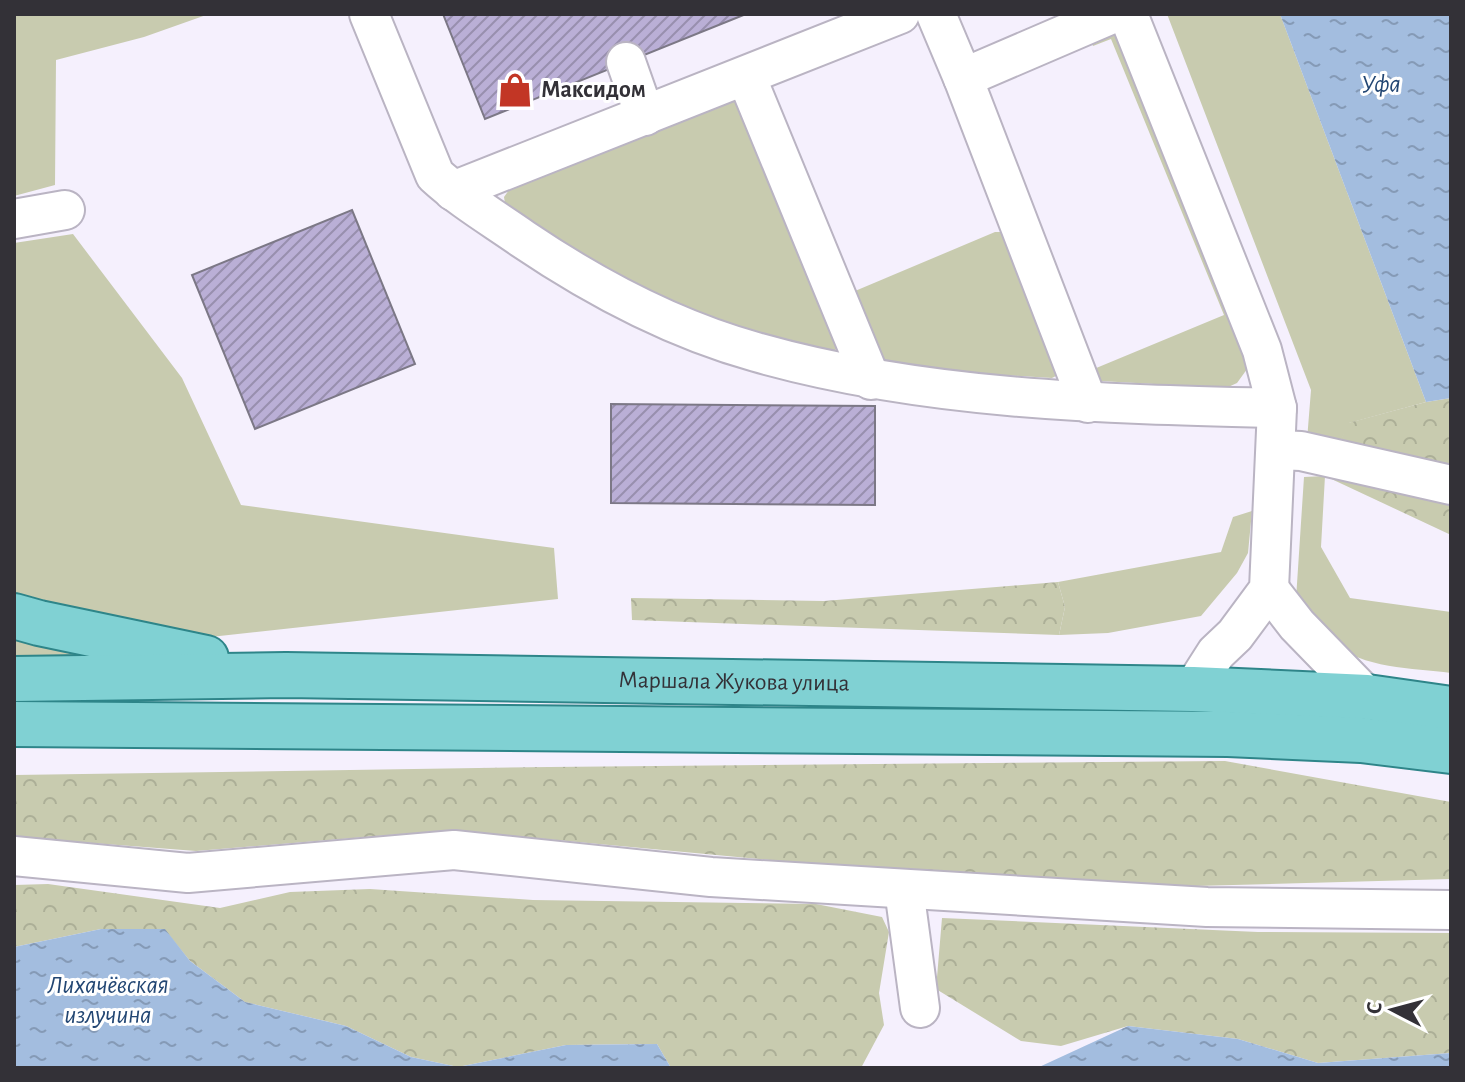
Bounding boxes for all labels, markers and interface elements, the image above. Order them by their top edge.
shop icon: Максидом [496,71,534,109]
water label: Уфа [1361,71,1401,97]
place label: Максидом [541,78,646,102]
street label: Маршала Жукова улица [618,668,850,696]
north arrow [1353,970,1433,1050]
water label: Лихачёвская излучина [46,972,169,1028]
text: С [1363,1001,1386,1015]

